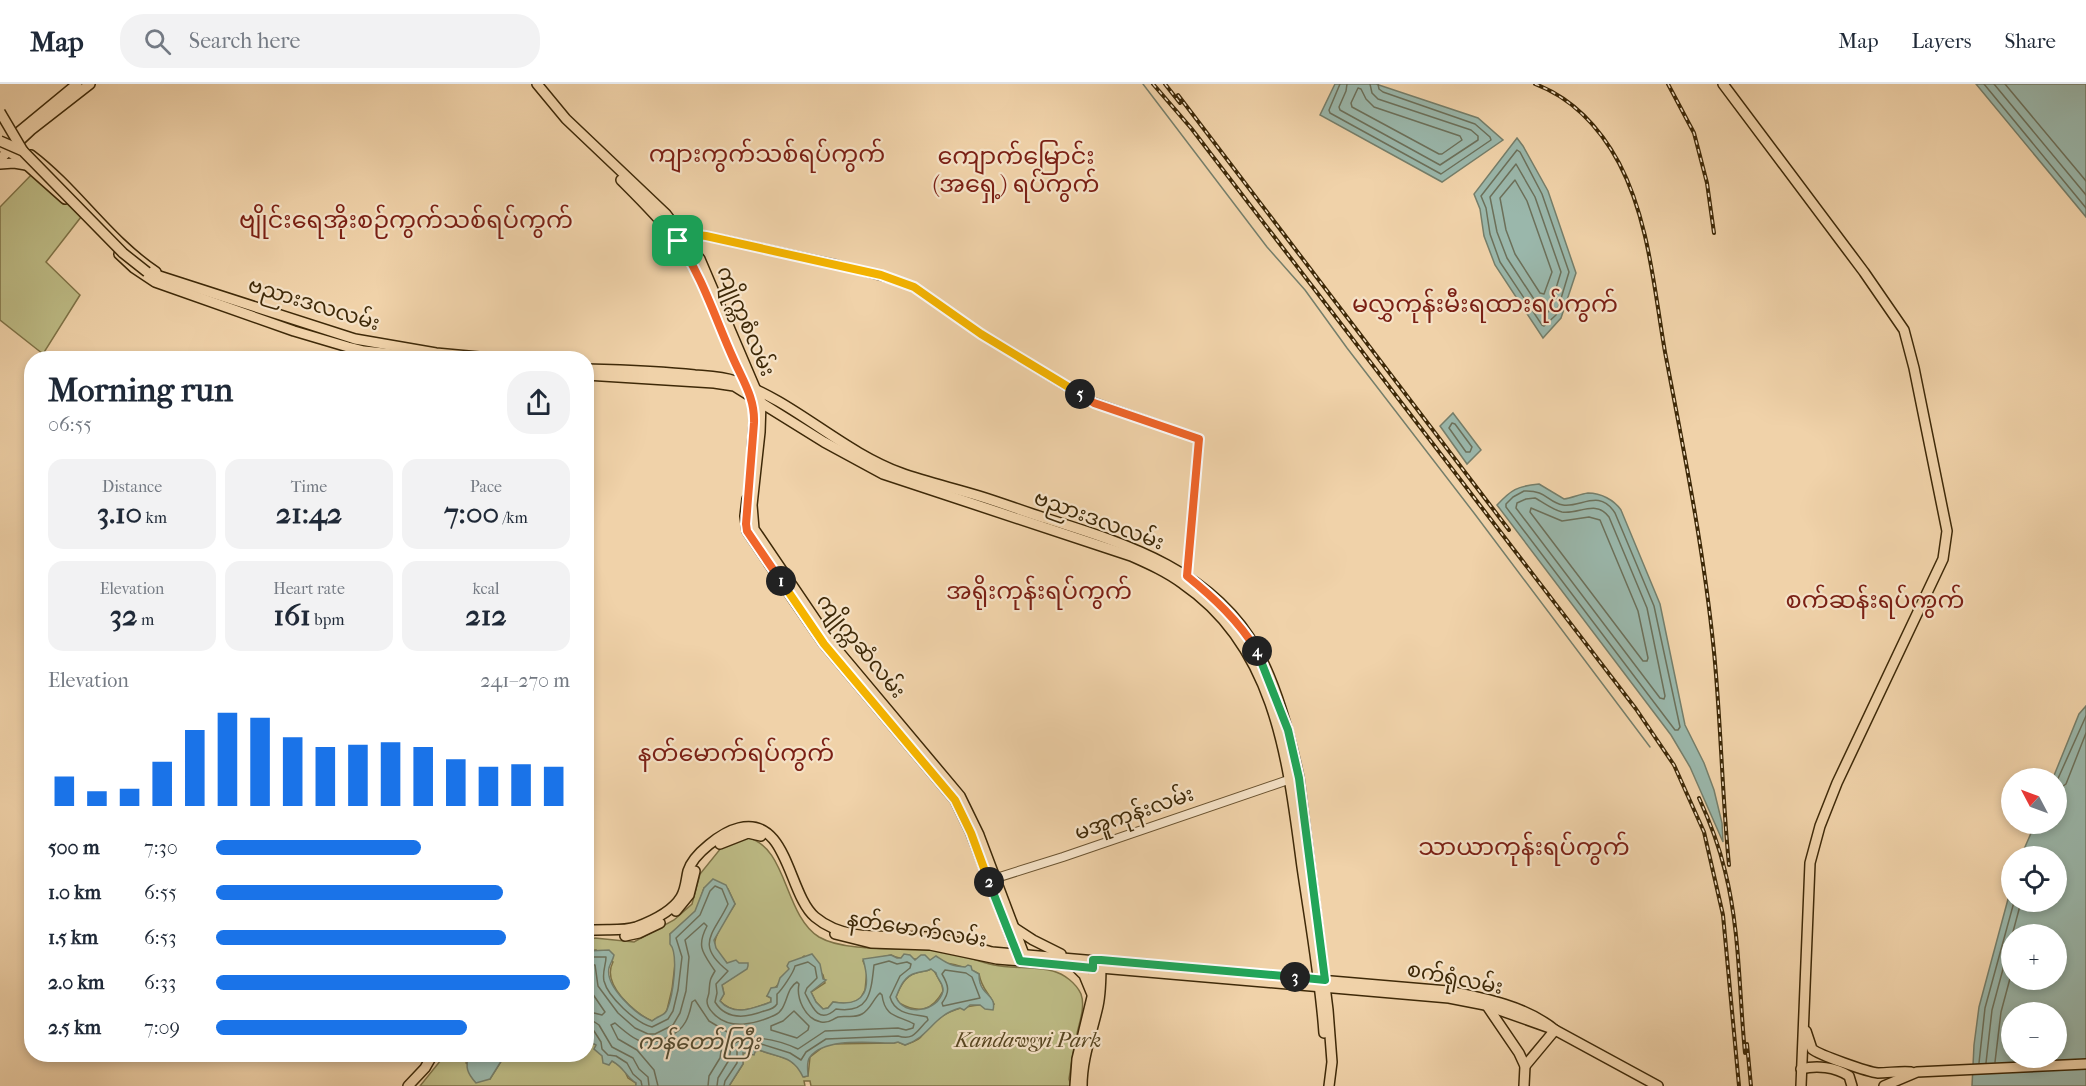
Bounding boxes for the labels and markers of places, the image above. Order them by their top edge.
pin [652,215,703,266]
pin: 5 [1065,379,1095,409]
pin: 1 [766,566,796,596]
pin: 4 [1242,636,1272,666]
pin: 2 [974,867,1004,897]
pin: 3 [1280,962,1310,992]

